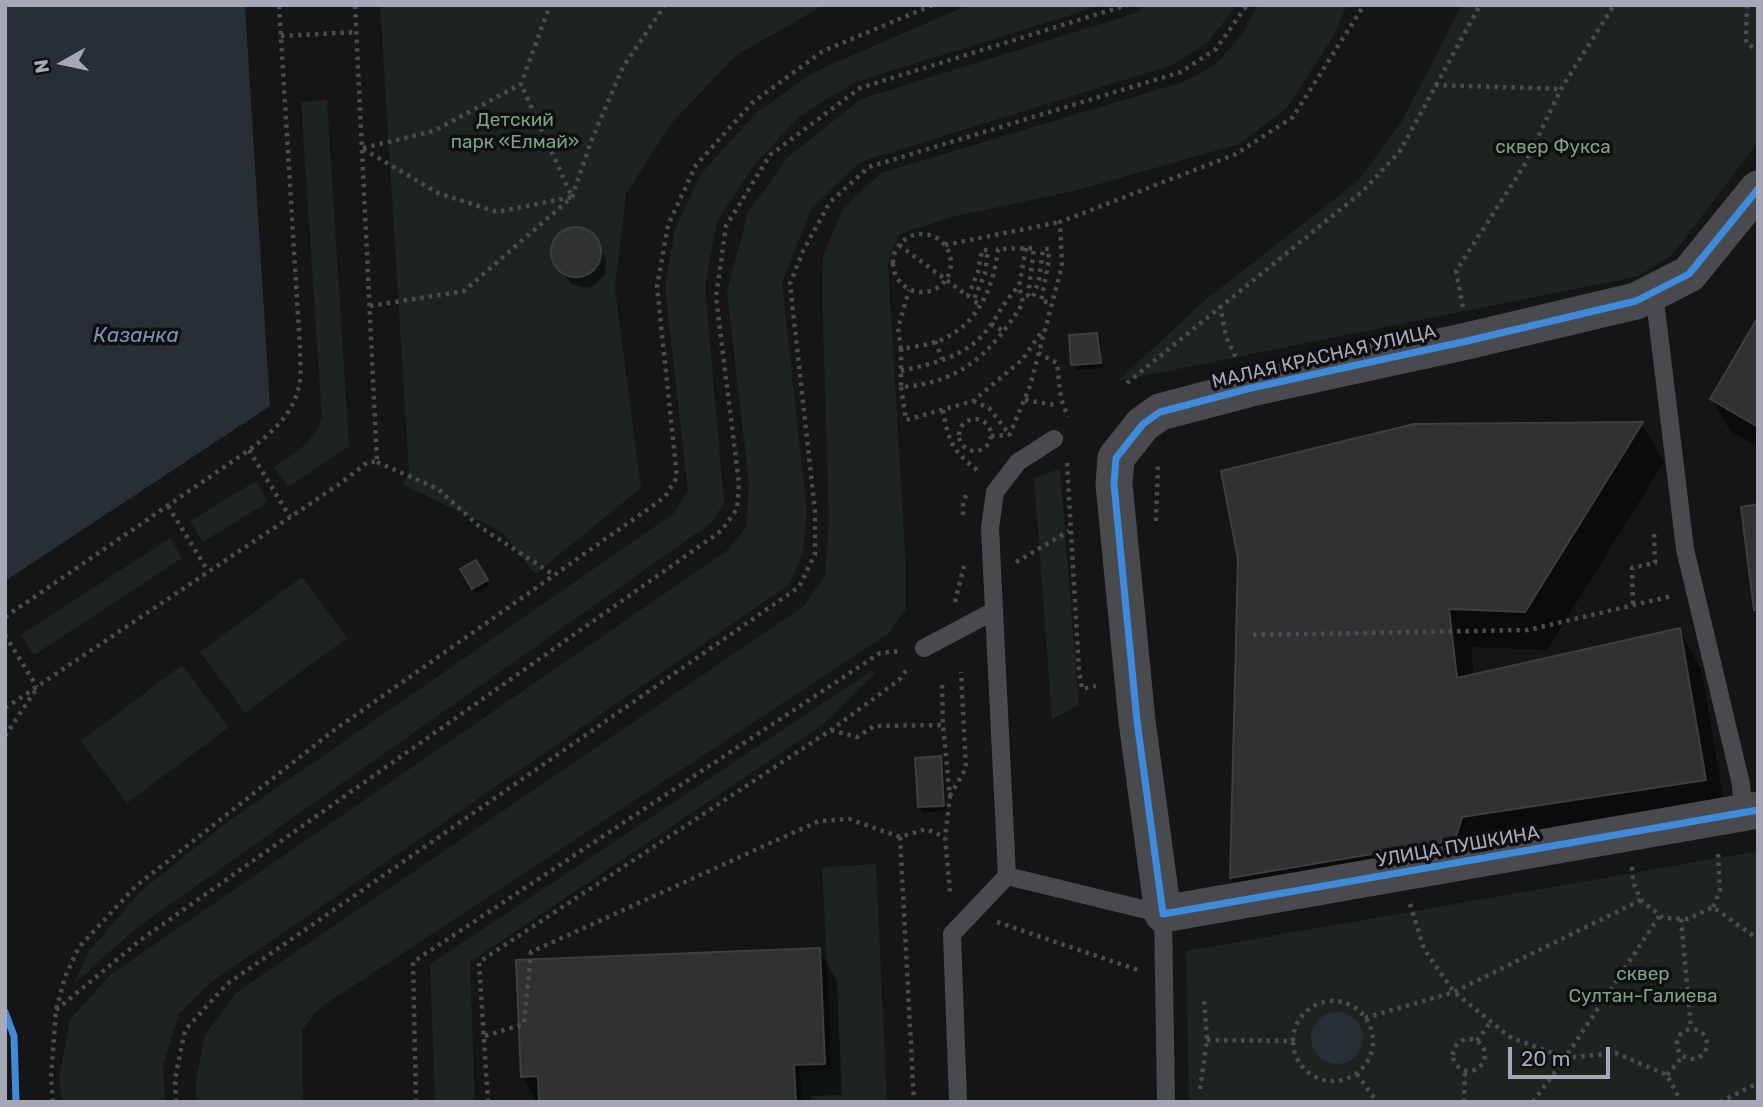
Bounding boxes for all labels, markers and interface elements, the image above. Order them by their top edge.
north arrow [28,28,98,98]
text: N [29,58,54,75]
park label: Детский парк «Елмай» [451,110,579,154]
park label: cквер Фукса [1495,137,1611,159]
street label: МАЛАЯ КРАСНАЯ УЛИЦА [1210,320,1438,394]
water label: Казанка [93,323,179,349]
street label: УЛИЦА ПУШКИНА [1375,821,1541,873]
park label: сквер Султан-Галиева [1568,964,1718,1008]
scale bar [1511,1034,1612,1078]
text: 20 m [1521,1046,1570,1071]

